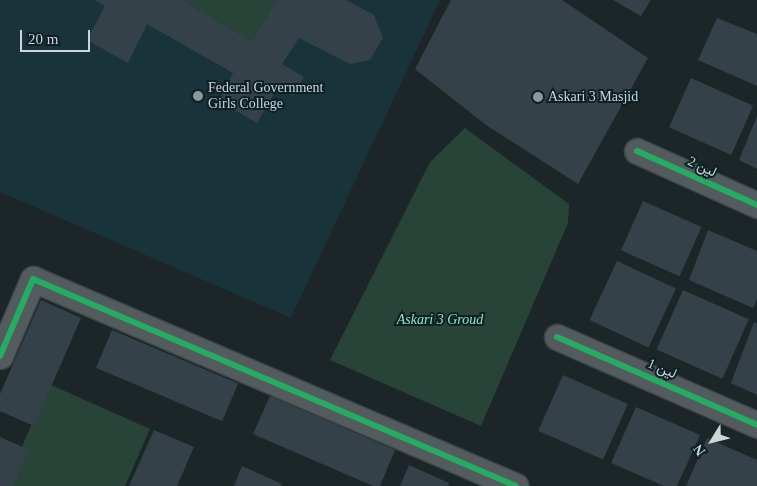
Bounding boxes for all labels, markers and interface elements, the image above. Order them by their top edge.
scale bar [22,20,92,52]
text: 20 m [28,31,58,47]
place label: Federal Government Girls College [208,80,323,112]
place label: Askari 3 Masjid [548,89,638,105]
marker: Federal Government Girls College [192,90,204,102]
marker: Askari 3 Masjid [532,91,544,103]
street label: لین 2 [685,153,719,181]
park label: Askari 3 Groud [397,312,483,328]
street label: لین 1 [645,355,679,383]
north arrow [687,416,737,466]
text: N [690,442,709,459]

